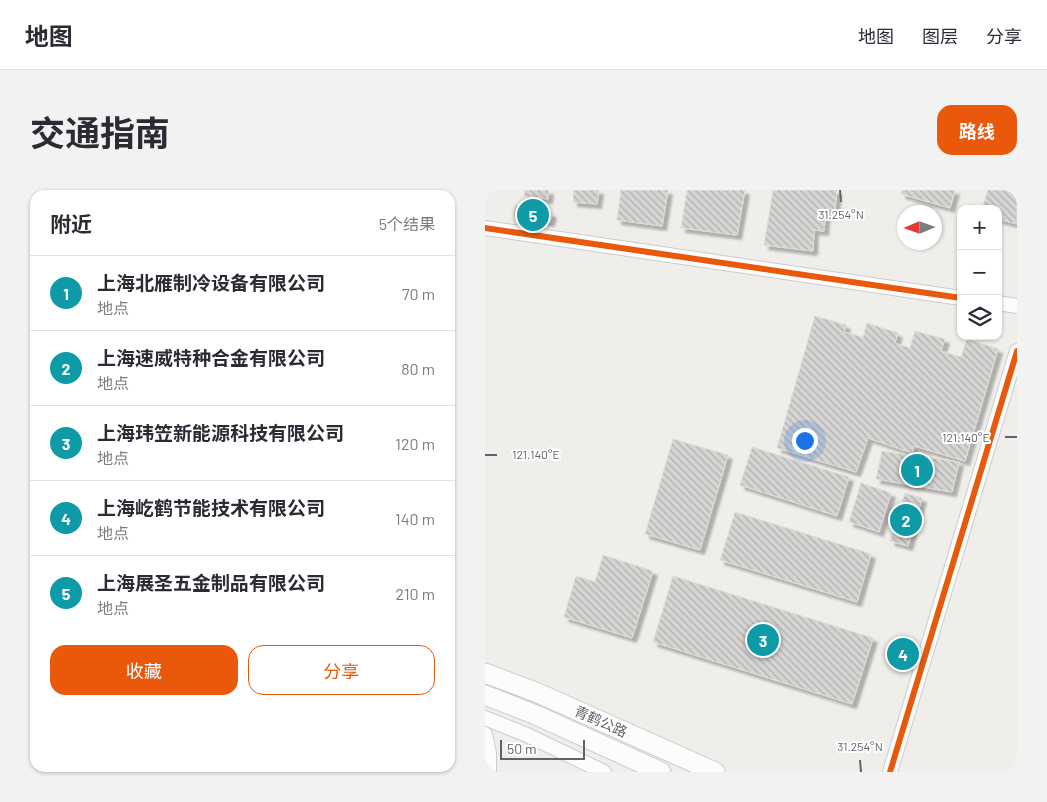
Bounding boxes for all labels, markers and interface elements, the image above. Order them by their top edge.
text: 地图 [25,21,73,50]
text: 地图 [858,25,894,47]
text: 图层 [922,25,958,47]
text: 分享 [986,25,1022,47]
button: 路线 [937,105,1017,155]
text: 交通指南 [30,111,170,153]
pin: 5 [517,196,549,234]
north arrow [897,205,942,250]
map controls [957,205,1002,340]
button: + [957,205,1002,250]
text: 31.254°N [818,207,864,221]
text: 附近 [50,211,92,236]
text: 5个结果 [379,214,435,233]
button: − [957,250,1002,295]
text: 上海北雁制冷设备有限公司 [97,271,325,294]
text: 1 [63,284,69,303]
text: 70 m [402,284,435,303]
button: layers [957,295,1002,340]
text: 地点 [97,298,129,317]
text: 上海速威特种合金有限公司 [97,346,325,369]
text: 2 [62,359,70,378]
text: 80 m [401,359,435,378]
text: 地点 [97,373,129,392]
text: 上海玮笠新能源科技有限公司 [97,421,344,444]
your location [792,428,818,454]
text: 121.140°E [942,430,990,444]
text: 3 [62,434,70,453]
text: 120 m [395,434,435,453]
text: 121.140°E [512,447,560,461]
text: 地点 [97,448,129,467]
pin: 1 [901,451,933,489]
text: 上海屹鹤节能技术有限公司 [97,496,325,519]
pin: 2 [890,501,922,539]
text: 4 [61,509,71,528]
text: 140 m [395,509,435,528]
text: 地点 [97,523,129,542]
text: 上海展圣五金制品有限公司 [97,571,325,594]
text: 5 [62,584,70,603]
text: 210 m [396,584,435,603]
text: 地点 [97,598,129,617]
pin: 3 [747,621,779,659]
pin: 4 [887,635,919,673]
button: 收藏 [50,645,238,695]
button: 分享 [248,645,435,695]
street label: 青鹤公路 [572,702,630,740]
scale bar [500,737,585,760]
text: 31.254°N [837,739,883,753]
text: 50 m [507,740,536,757]

